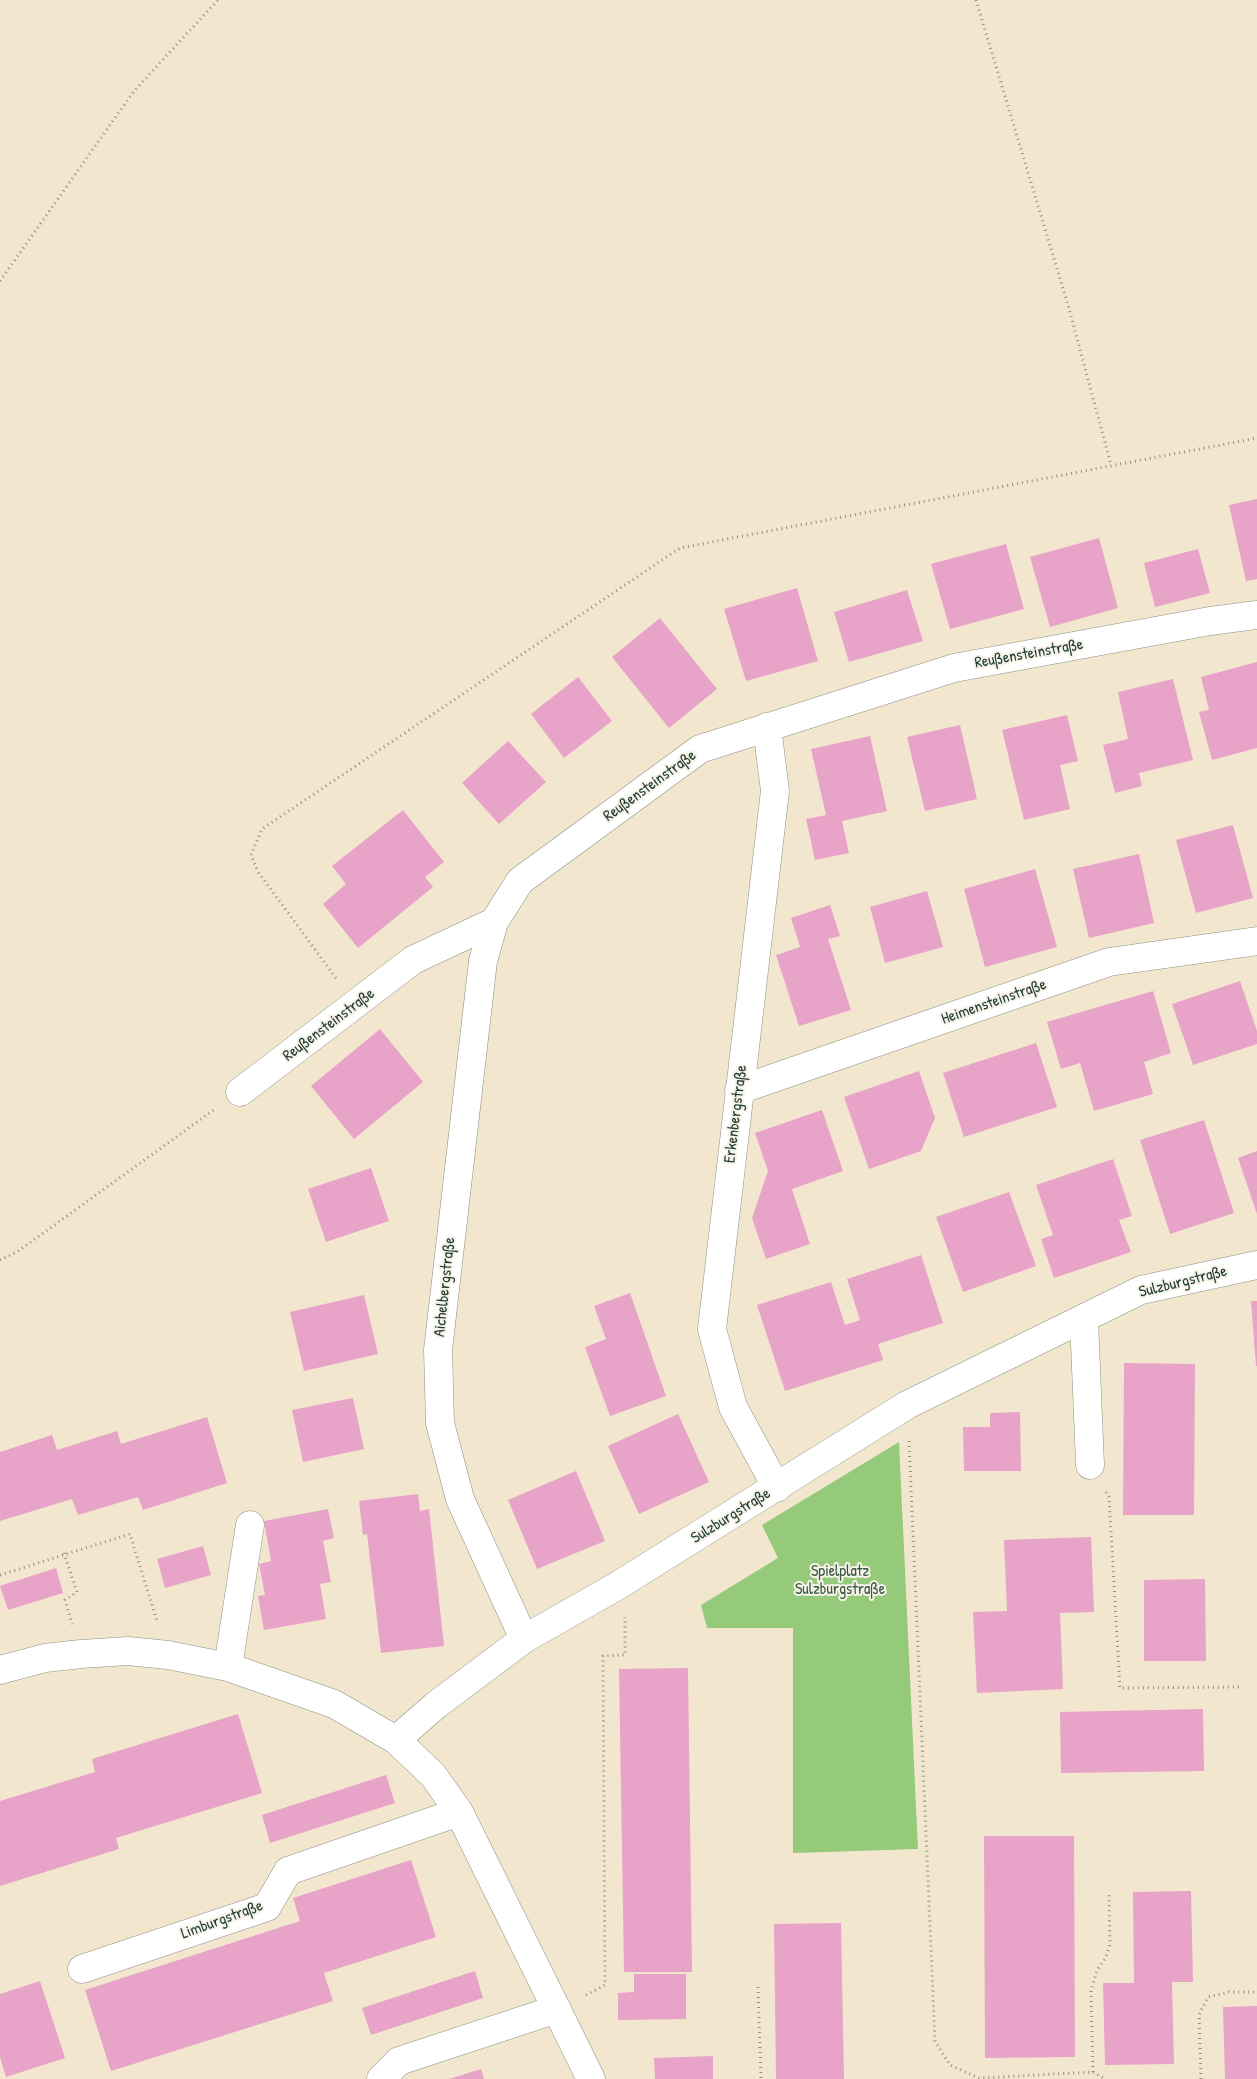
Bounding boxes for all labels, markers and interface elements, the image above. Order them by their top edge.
street label: Reußensteinstraße [973,635,1085,673]
street label: Reußensteinstraße [600,746,700,826]
street label: Heimensteinstraße [939,975,1049,1029]
street label: Reußensteinstraße [279,984,379,1066]
street label: Erkenbergstraße [720,1064,752,1164]
street label: Aichelbergstraße [430,1236,460,1338]
street label: Sulzburgstraße [1137,1262,1229,1302]
street label: Sulzburgstraße [688,1484,774,1548]
park label: Spielplatz Sulzburgstraße [795,1562,885,1600]
street label: Limburgstraße [178,1896,266,1944]

